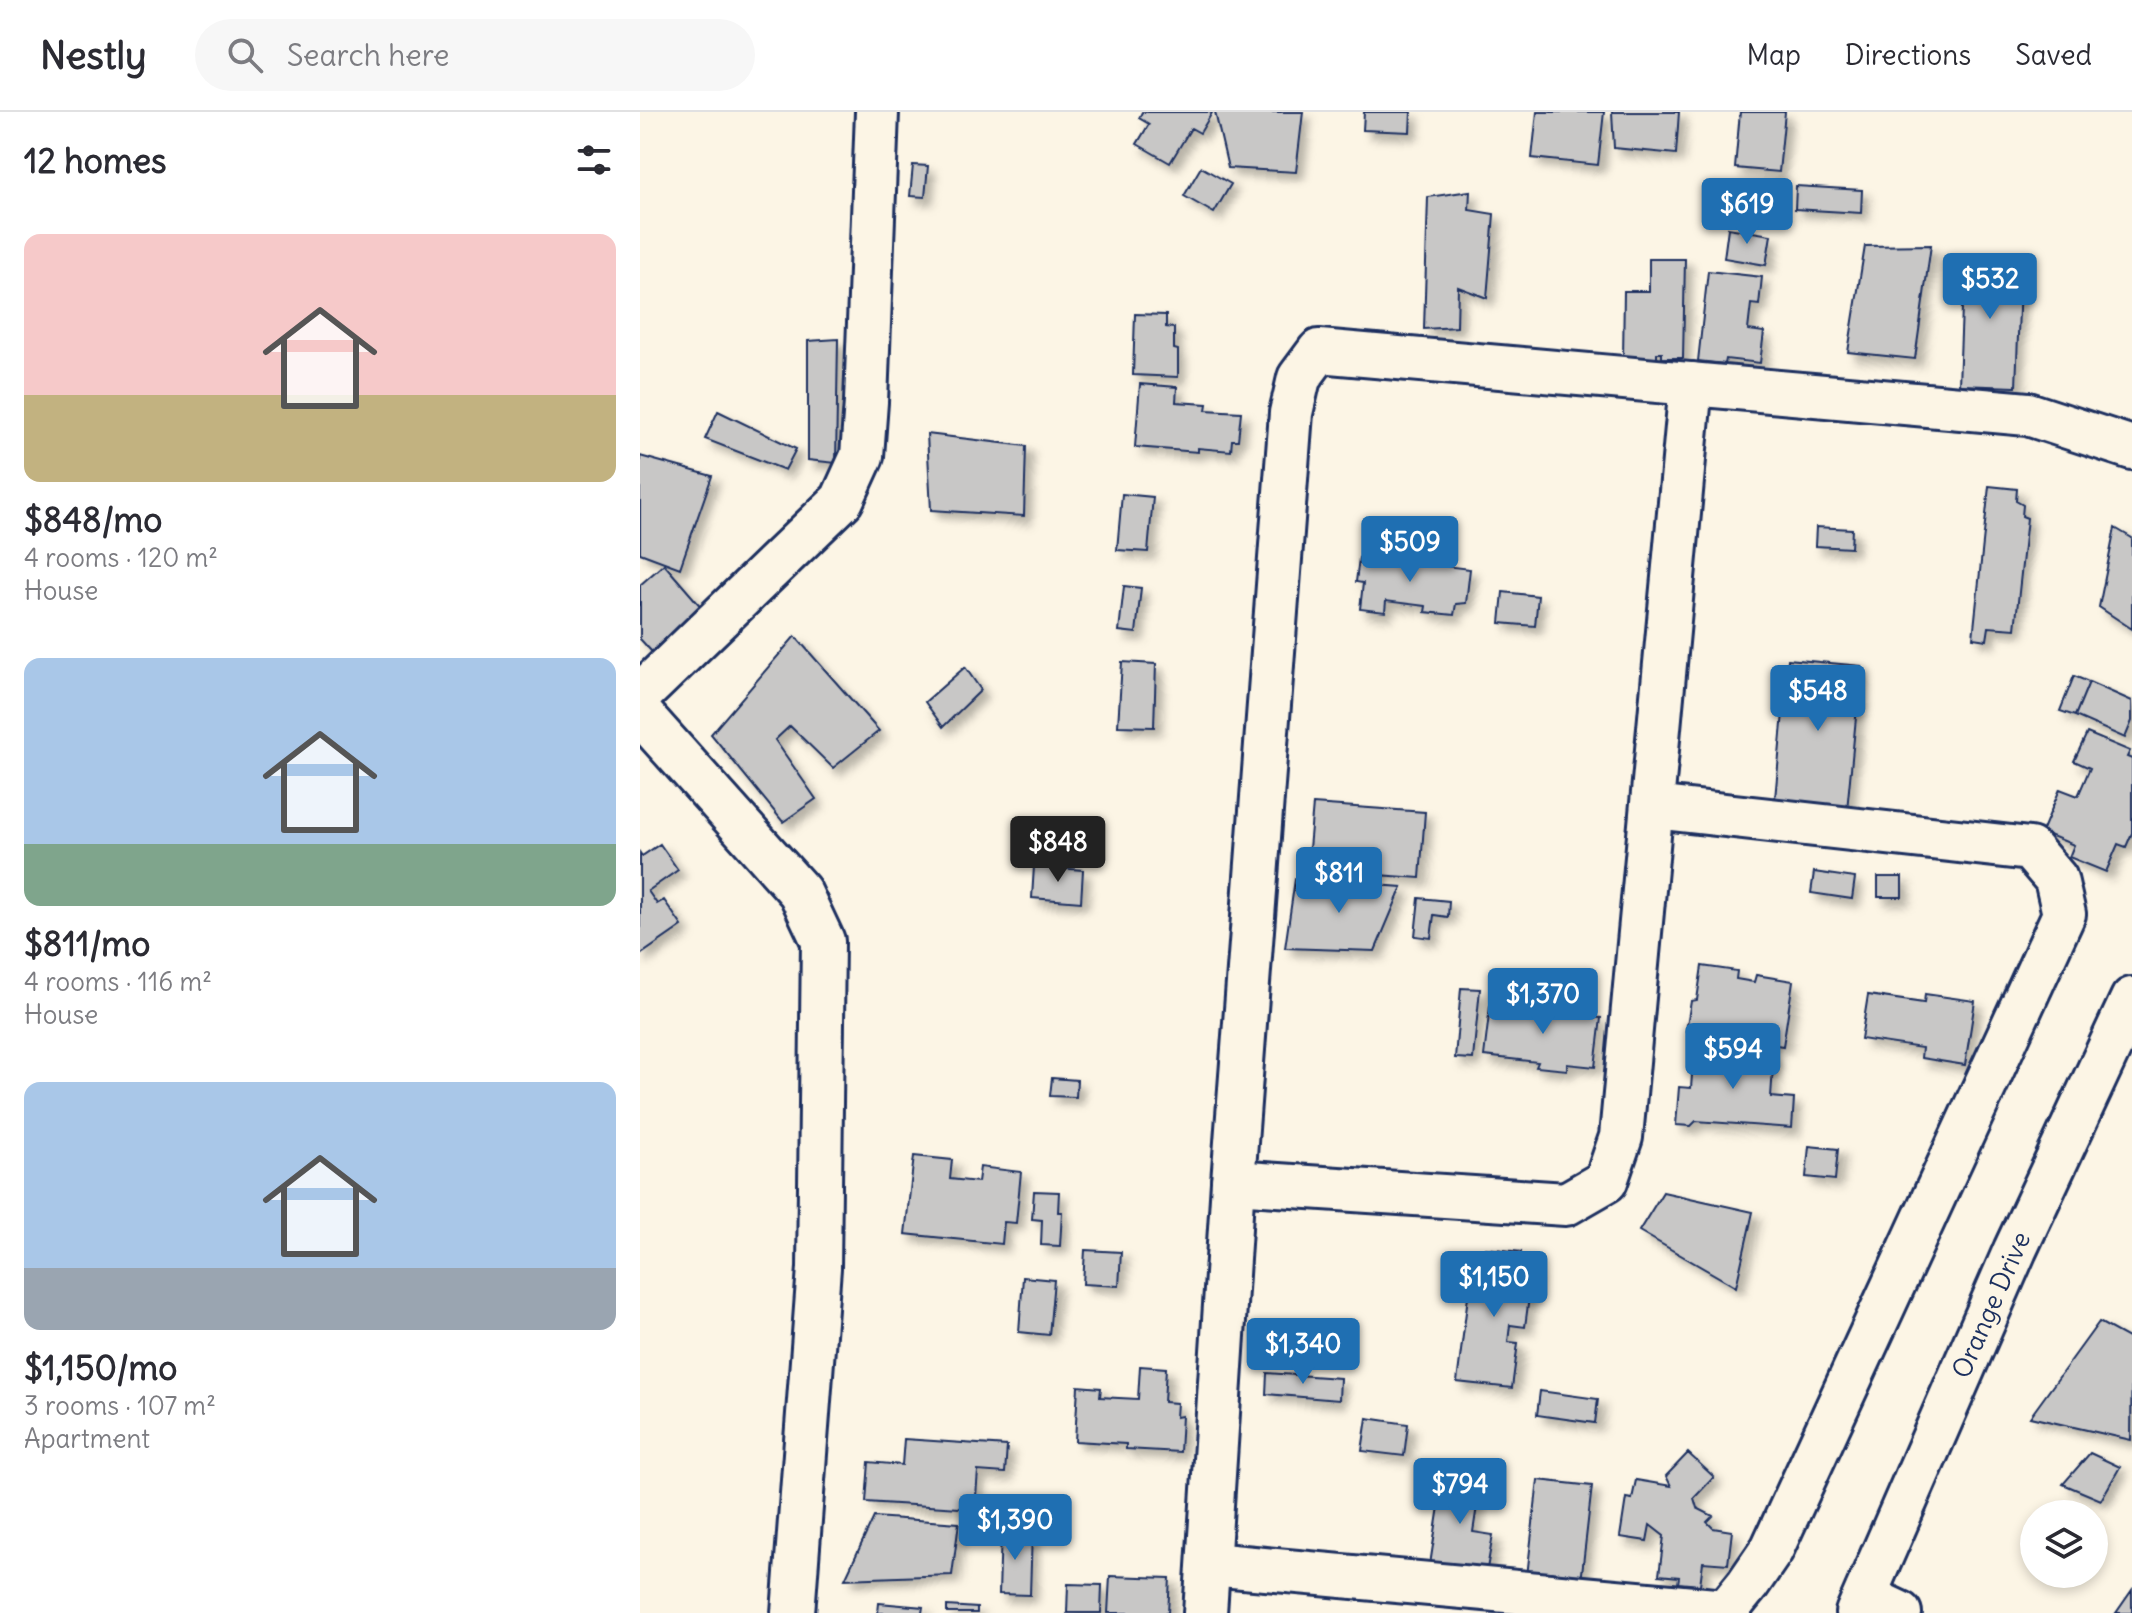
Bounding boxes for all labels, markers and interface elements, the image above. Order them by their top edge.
search box [195,19,755,91]
text: Nestly [40,32,147,79]
icon: search [223,33,267,77]
text: Search here [287,36,449,74]
text: Map [1746,37,1801,73]
text: Directions [1845,37,1971,73]
text: Saved [2015,37,2092,73]
icon: filters [572,138,616,182]
text: 12 homes [24,139,167,182]
pin: $619 [1700,178,1794,246]
text: $619 [1720,187,1774,220]
pin: $532 [1943,253,2037,321]
text: $532 [1961,262,2019,295]
icon: home [248,286,392,430]
text: $848/mo [24,498,162,541]
pin: $509 [1363,516,1457,584]
text: $509 [1379,525,1441,558]
text: 4 rooms · 120 m² [24,541,218,574]
text: House [24,574,98,607]
pin: $548 [1771,665,1865,733]
text: $548 [1788,674,1848,707]
icon: home [248,710,392,854]
pin: $848 [1011,816,1105,884]
text: $848 [1028,825,1088,858]
pin: $811 [1292,847,1386,915]
text: $811 [1314,856,1364,889]
text: $811/mo [24,922,150,965]
text: 4 rooms · 116 m² [24,965,212,998]
pin: $1,370 [1478,968,1608,1036]
text: $1,370 [1506,977,1580,1010]
text: House [24,998,98,1031]
pin: $594 [1686,1023,1780,1091]
text: $594 [1703,1032,1763,1065]
icon: home [248,1134,392,1278]
street label: Orange Drive [1944,1226,2037,1383]
pin: $1,150 [1429,1251,1559,1319]
text: $1,150 [1458,1260,1530,1293]
pin: $1,340 [1238,1318,1368,1386]
text: $1,340 [1265,1327,1341,1360]
text: $1,150/mo [24,1346,177,1389]
text: 3 rooms · 107 m² [24,1389,216,1422]
text: Apartment [24,1422,150,1455]
pin: $794 [1413,1458,1507,1526]
text: $794 [1431,1467,1489,1500]
pin: $1,390 [950,1494,1080,1562]
map controls [2020,1500,2108,1588]
button: layers [2020,1500,2108,1588]
text: $1,390 [977,1503,1053,1536]

